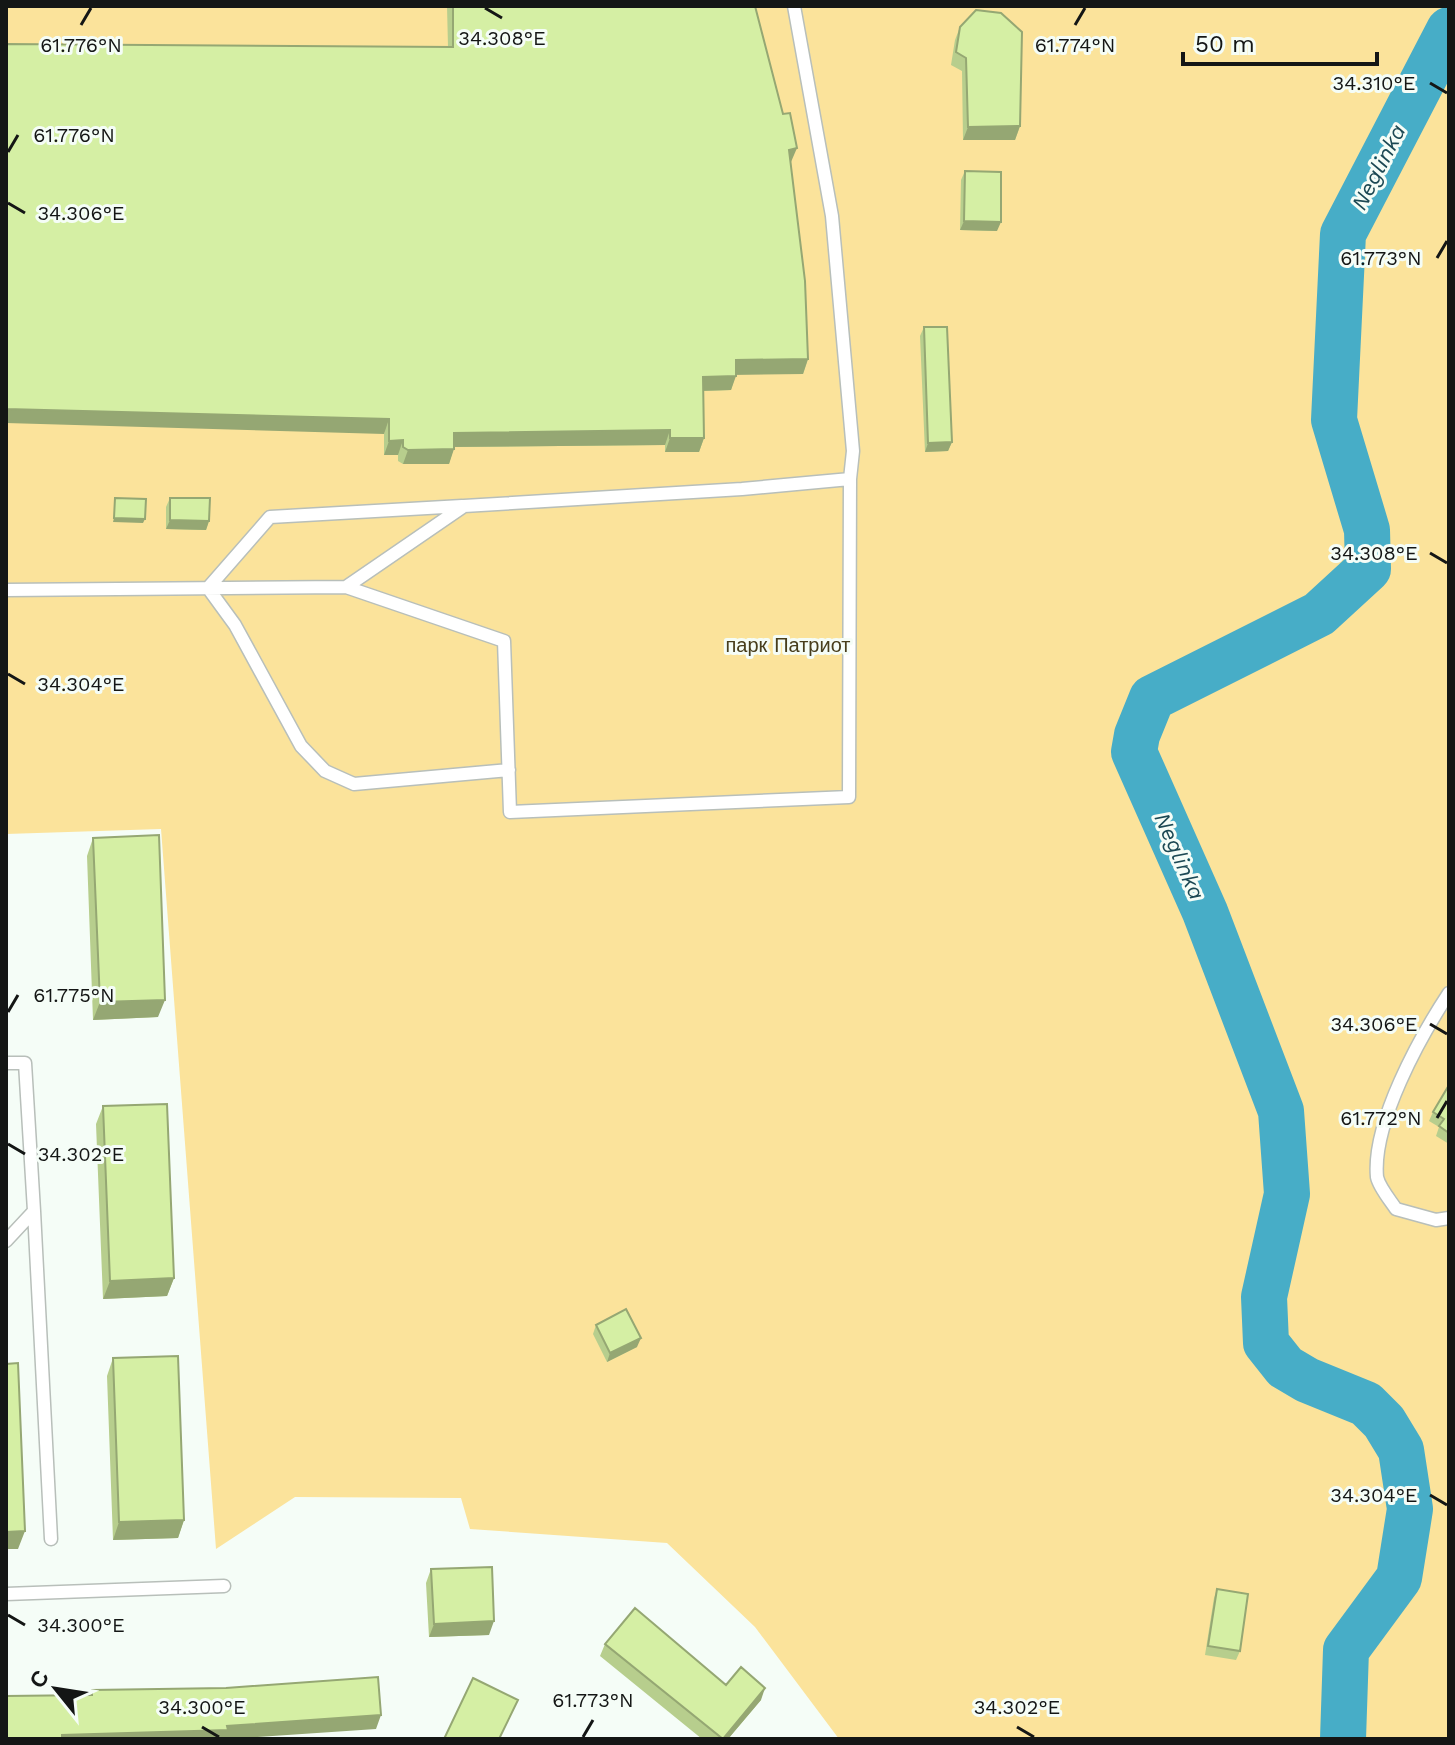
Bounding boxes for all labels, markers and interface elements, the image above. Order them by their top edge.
scale bar [1183,16,1377,66]
text: 34.308°E [458,26,546,50]
text: 50 m [1195,30,1255,58]
text: 61.776°N [40,33,122,57]
text: 61.774°N [1035,33,1115,57]
text: 34.310°E [1333,71,1415,95]
water label: Neglinka [1346,120,1411,214]
text: 61.776°N [33,123,115,147]
text: 34.306°E [37,201,125,225]
text: 61.773°N [1340,246,1422,270]
text: 34.308°E [1330,541,1418,565]
park label: парк Патриот [725,633,851,657]
text: 34.304°E [37,672,125,696]
water label: Neglinka [1149,809,1210,903]
text: 61.775°N [33,983,115,1007]
text: 34.306°E [1330,1012,1418,1036]
text: 61.772°N [1340,1106,1422,1130]
text: 34.302°E [38,1142,124,1166]
text: 34.304°E [1330,1483,1418,1507]
text: 34.300°E [37,1613,125,1637]
north arrow [16,1649,96,1729]
text: С [24,1666,54,1692]
text: 61.773°N [552,1688,634,1712]
text: 34.300°E [158,1695,246,1719]
text: 34.302°E [974,1695,1060,1719]

